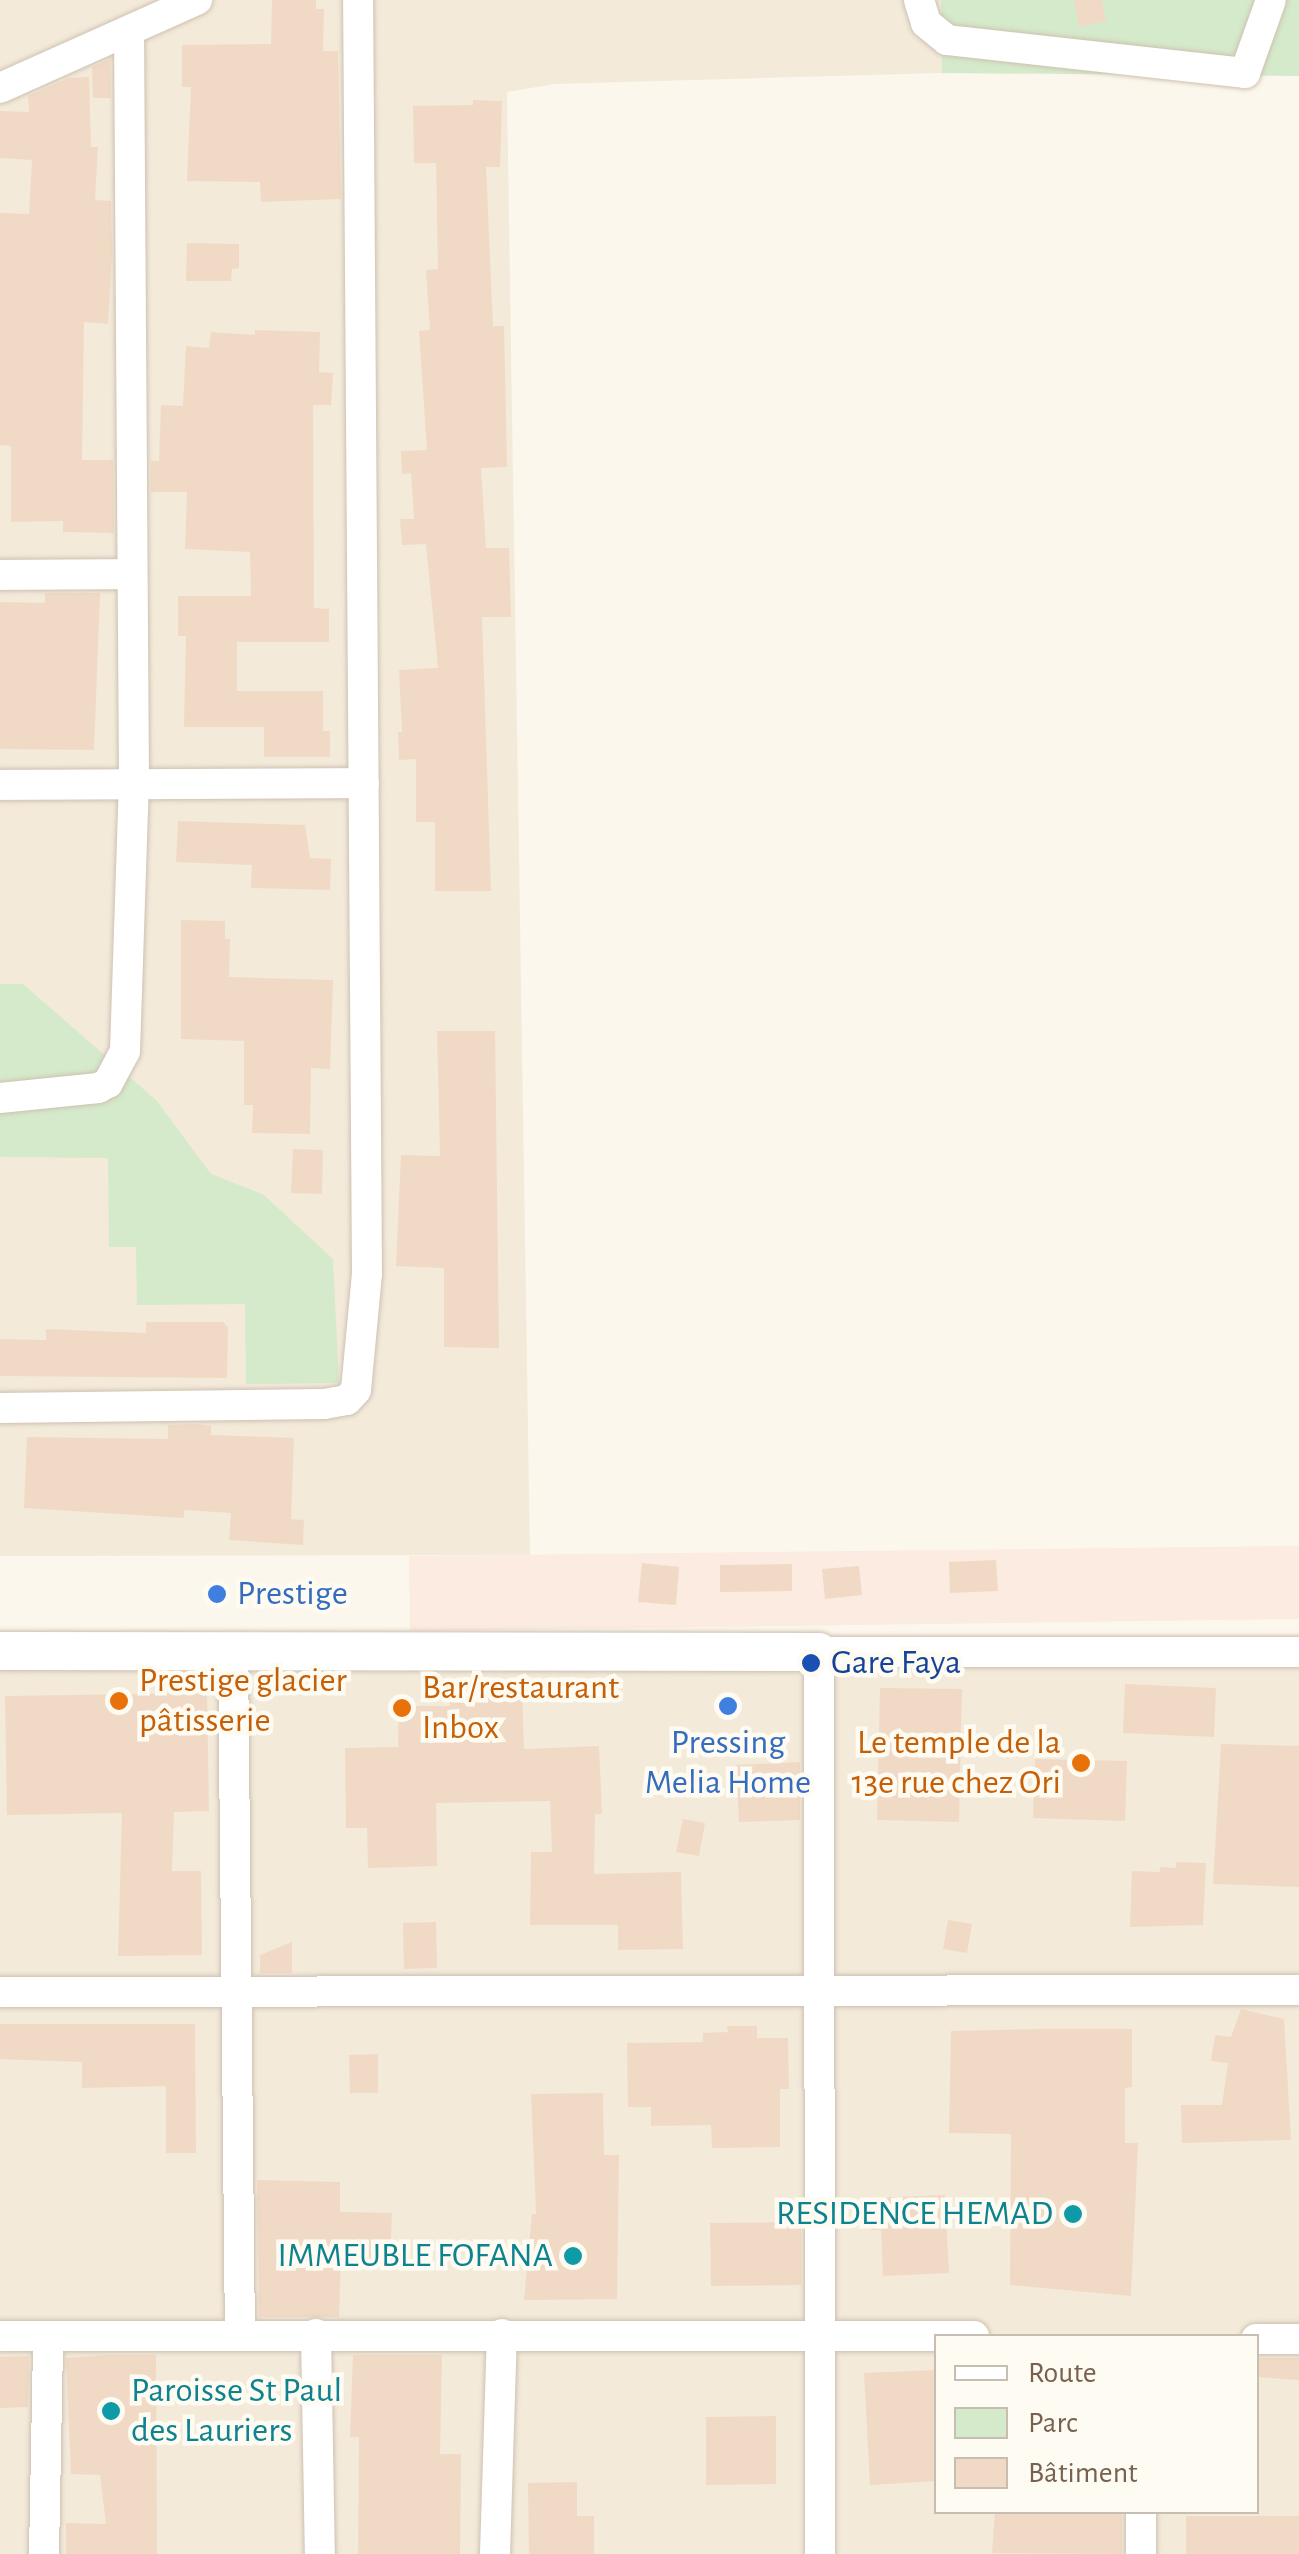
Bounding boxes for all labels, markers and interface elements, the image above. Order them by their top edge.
place label: Prestige [237,1573,348,1615]
marker: Prestige [206,1583,228,1605]
place label: Gare Faya [831,1642,961,1684]
marker: Gare Faya [800,1652,822,1674]
place label: Prestige glacier pâtisserie [139,1660,347,1742]
place label: Bar/restaurant Inbox [422,1667,619,1749]
marker: Prestige glacier pâtisserie [108,1690,130,1712]
marker: Pressing Melia Home [717,1695,739,1717]
marker: Bar/restaurant Inbox [391,1697,413,1719]
place label: Pressing Melia Home [645,1722,811,1804]
place label: Le temple de la 13e rue chez Ori [852,1722,1061,1804]
marker: Le temple de la 13e rue chez Ori [1070,1752,1092,1774]
place label: RESIDENCE HEMAD [776,2193,1053,2235]
marker: RESIDENCE HEMAD [1062,2203,1084,2225]
place label: IMMEUBLE FOFANA [278,2235,553,2277]
marker: IMMEUBLE FOFANA [562,2245,584,2267]
legend [934,2334,1259,2514]
text: Route [1028,2358,1097,2388]
place label: Paroisse St Paul des Lauriers [131,2370,342,2452]
marker: Paroisse St Paul des Lauriers [100,2400,122,2422]
text: Parc [1028,2408,1078,2438]
text: Bâtiment [1028,2458,1138,2488]

